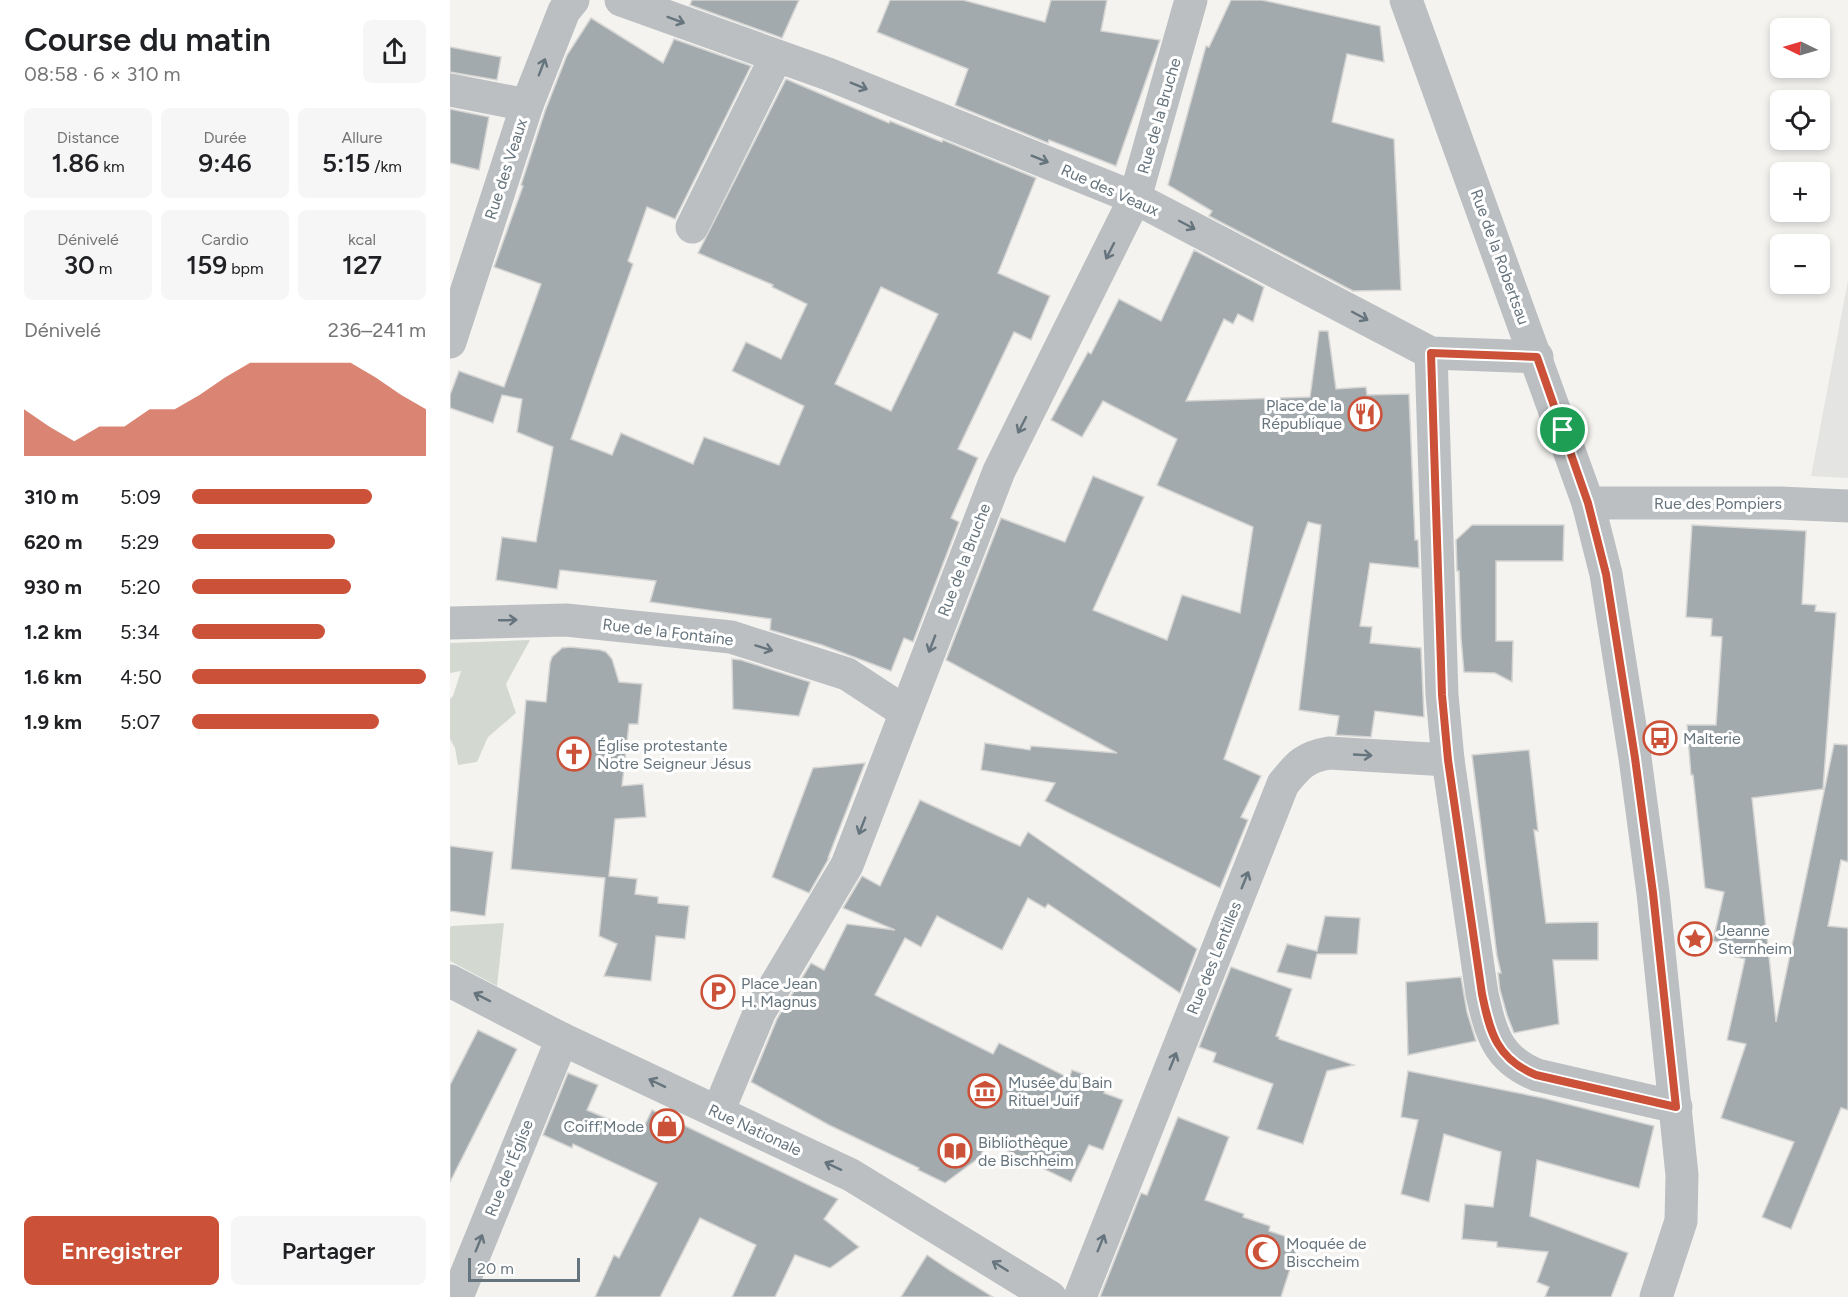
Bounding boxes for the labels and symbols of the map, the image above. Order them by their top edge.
one-way arrow [666,15,685,26]
north arrow [1770,18,1830,78]
street label: Rue de la Bruche [1133,56,1185,176]
one-way arrow [537,59,548,77]
one-way arrow [849,82,868,93]
street label: Rue des Veaux [481,116,531,222]
one-way arrow [1030,154,1049,165]
street label: Rue des Veaux [1058,160,1162,220]
street label: Rue de la Robertsau [1467,187,1533,327]
one-way arrow [1178,219,1195,231]
one-way arrow [1104,241,1116,259]
one-way arrow [1350,311,1368,322]
place label: Place de la République [1261,396,1342,433]
restaurant icon: Place de la République [1347,396,1383,432]
pin [1537,404,1588,455]
one-way arrow [1016,415,1028,433]
street label: Rue des Pompiers [1654,494,1782,513]
street label: Rue de la Bruche [934,500,994,619]
one-way arrow [498,615,518,626]
street label: Rue de la Fontaine [601,615,735,649]
one-way arrow [925,634,936,652]
one-way arrow [754,643,773,654]
bus stop icon: Malterie [1642,720,1678,756]
place label: Malterie [1683,729,1741,748]
church icon: Église protestante Notre Seigneur Jésus [556,736,592,772]
place label: Église protestante Notre Seigneur Jésus [597,736,751,773]
one-way arrow [1352,750,1372,761]
one-way arrow [856,816,867,835]
one-way arrow [1240,871,1251,890]
street label: Rue des Lentilles [1183,899,1245,1017]
place icon: Jeanne Sternheim [1677,921,1713,957]
place label: Jeanne Sternheim [1718,921,1792,958]
parking icon: Place Jean H. Magnus [700,974,736,1010]
place label: Place Jean H. Magnus [741,974,817,1011]
one-way arrow [473,991,491,1003]
one-way arrow [1168,1053,1179,1071]
museum icon: Musée du Bain Rituel Juif [967,1073,1003,1109]
place label: Musée du Bain Rituel Juif [1008,1073,1112,1110]
one-way arrow [648,1077,666,1089]
street label: Rue Nationale [705,1100,805,1160]
shop icon: Coiff'Mode [649,1108,685,1144]
street label: Rue de l'Église [481,1117,537,1219]
place label: Coiff'Mode [564,1117,644,1136]
library icon: Bibliothèque de Bischheim [937,1133,973,1169]
place label: Bibliothèque de Bischheim [978,1133,1074,1170]
one-way arrow [825,1160,843,1172]
one-way arrow [474,1234,485,1253]
one-way arrow [1096,1234,1107,1252]
mosque icon: Moquée de Bisccheim [1245,1234,1281,1270]
place label: Moquée de Bisccheim [1286,1234,1367,1271]
scale bar [468,1255,580,1282]
one-way arrow [992,1260,1009,1272]

